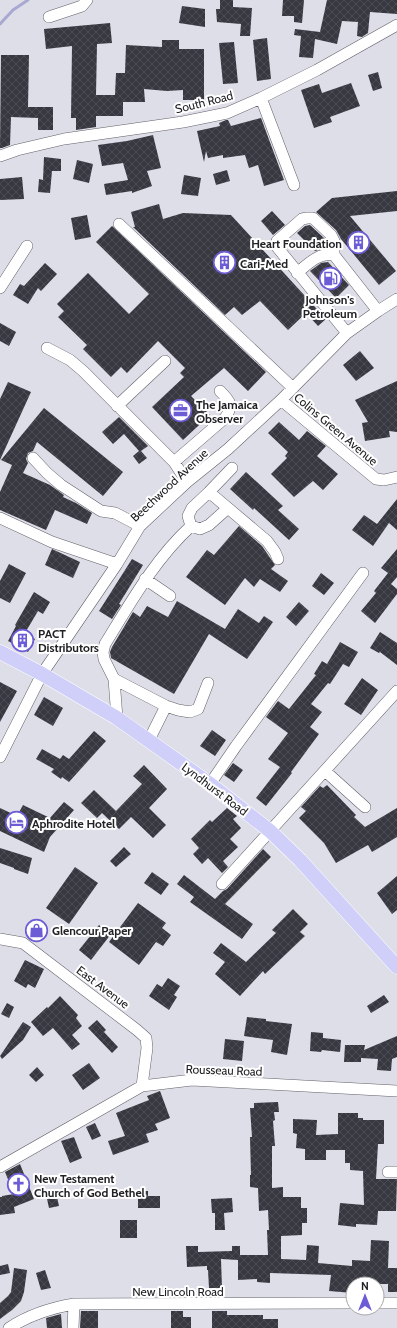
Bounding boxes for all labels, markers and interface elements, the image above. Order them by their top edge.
street label: South Road [173,88,235,116]
building icon: Heart Foundation [345,230,371,256]
place label: Heart Foundation [251,236,342,251]
building icon: Cari-Med [211,250,237,276]
place label: Cari-Med [240,256,288,271]
fuel station icon: Johnson's Petroleum [317,265,343,291]
place label: Johnson's Petroleum [303,292,357,321]
street label: Colins Green Avenue [291,390,381,468]
place label: The Jamaica Observer [196,397,258,426]
office icon: The Jamaica Observer [168,398,194,424]
street label: Beechwood Avenue [127,445,211,525]
place label: PACT Distributors [38,626,99,655]
building icon: PACT Distributors [9,627,35,653]
street label: Lyndhurst Road [179,759,251,819]
hotel icon: Aphrodite Hotel [3,810,29,836]
place label: Aphrodite Hotel [32,816,115,831]
shop icon: Glencour Paper [24,917,50,943]
place label: Glencour Paper [52,923,131,938]
street label: East Avenue [74,962,132,1012]
street label: Rousseau Road [185,1061,263,1079]
place label: New Testament Church of God Bethel [34,1171,145,1200]
church icon: New Testament Church of God Bethel [6,1172,32,1198]
north arrow [345,1276,385,1316]
text: N [361,1279,369,1293]
street label: New Lincoln Road [132,1284,224,1299]

